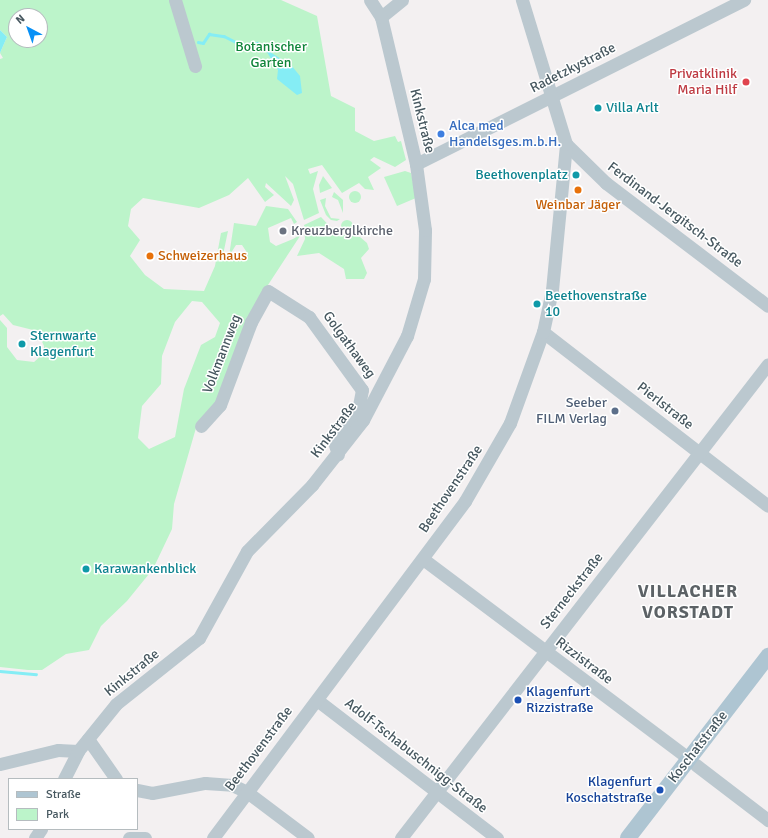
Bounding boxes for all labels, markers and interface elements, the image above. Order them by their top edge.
north arrow [8,8,48,48]
text: N [13,12,28,27]
park label: Botanischer Garten [235,39,307,72]
street label: Radetzkystraße [527,39,619,97]
place label: Privatklinik Maria Hilf [669,66,737,98]
marker: Privatklinik Maria Hilf [740,76,752,88]
street label: Kinkstraße [406,87,438,155]
place label: Villa Arlt [606,100,659,116]
marker: Villa Arlt [593,103,603,113]
place label: Alca med Handelsges.m.b.H. [449,118,561,150]
marker: Alca med Handelsges.m.b.H. [436,129,446,139]
street label: Ferdinand-Jergitsch-Straße [604,159,746,271]
place label: Beethovenplatz [475,167,568,183]
marker: Beethovenplatz [571,170,581,180]
marker: Weinbar Jäger [573,185,583,195]
place label: Weinbar Jäger [535,197,621,213]
place label: Kreuzberglkirche [291,223,393,239]
marker: Kreuzberglkirche [278,226,288,236]
place label: Schweizerhaus [158,248,247,264]
marker: Schweizerhaus [145,251,155,261]
place label: Beethovenstraße 10 [545,288,647,320]
marker: Beethovenstraße 10 [532,299,542,309]
street label: Golgathaweg [319,308,379,382]
street label: Volkmannweg [199,312,245,396]
place label: Sternwarte Klagenfurt [30,328,96,360]
marker: Sternwarte Klagenfurt [17,339,27,349]
street label: Pierlstraße [633,379,697,433]
place label: Seeber FILM Verlag [536,395,607,428]
street label: Kinkstraße [308,399,360,461]
marker: Seeber FILM Verlag [610,406,620,416]
street label: Beethovenstraße [416,442,486,536]
street label: Sterneckstraße [537,550,607,632]
place label: Karawankenblick [94,561,196,577]
marker: Karawankenblick [81,564,91,574]
district label: VILLACHER VORSTADT [638,581,738,624]
street label: Rizzistraße [552,634,616,688]
street label: Kinkstraße [101,646,163,700]
place label: Klagenfurt Rizzistraße [526,684,593,716]
street label: Adolf-Tschabuschnigg-Straße [341,695,491,817]
marker: Klagenfurt Rizzistraße [513,695,523,705]
street label: Beethovenstraße [222,703,296,795]
street label: Koschatstraße [665,708,731,786]
place label: Klagenfurt Koschatstraße [565,774,652,806]
legend [8,778,138,830]
marker: Klagenfurt Koschatstraße [655,785,665,795]
text: Straße [46,787,81,802]
text: Park [46,807,69,822]

